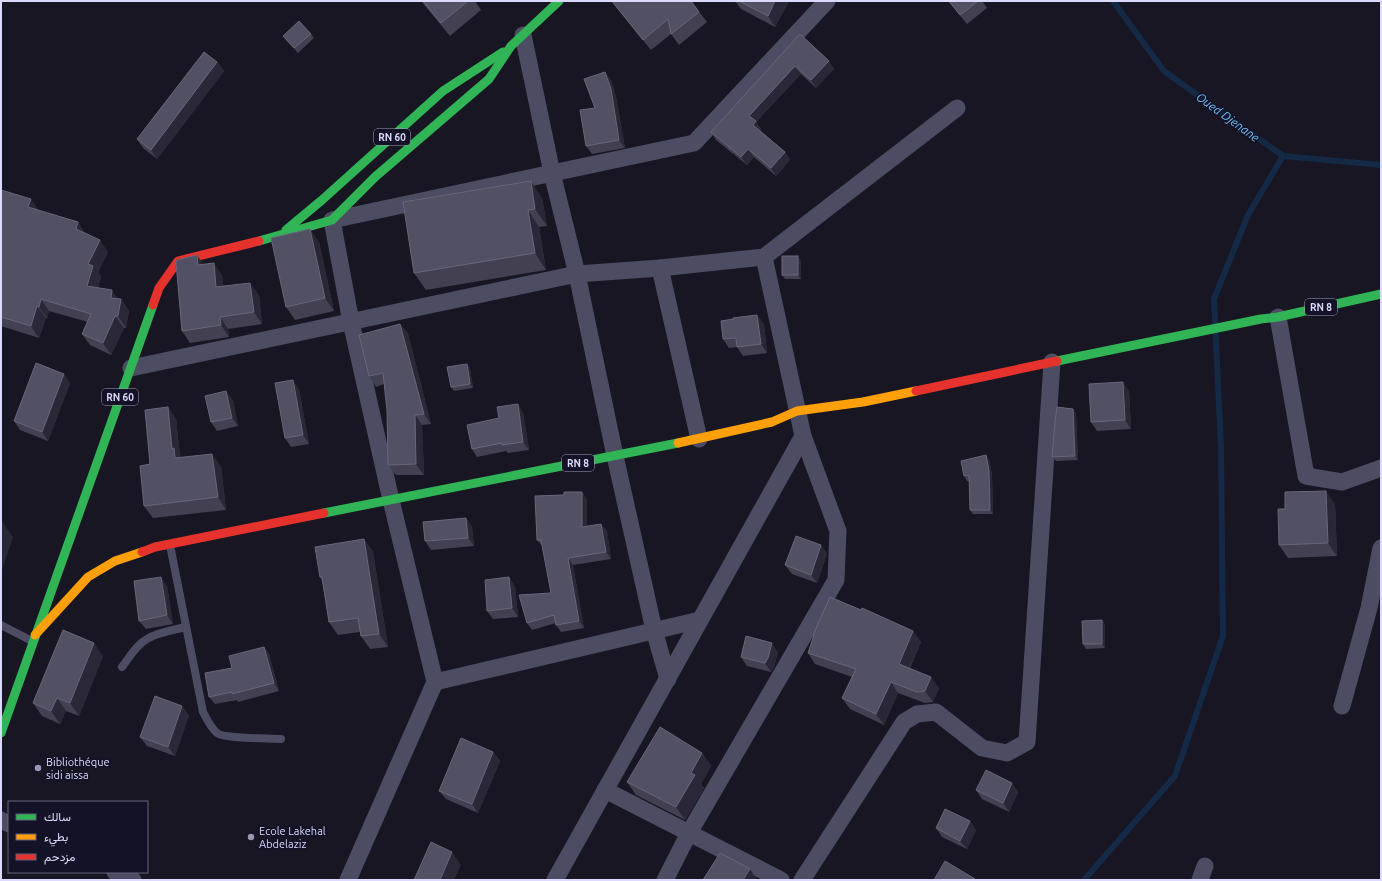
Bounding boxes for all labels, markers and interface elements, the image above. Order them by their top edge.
water label: Oued Djenane [1194,90,1262,144]
road number: RN 60 [374,129,410,145]
road number: RN 8 [1305,299,1337,315]
road number: RN 60 [102,389,138,405]
road number: RN 8 [562,455,594,471]
place label: Bibliothéque sidi aissa [46,756,110,781]
marker: Bibliothéque sidi aissa [33,763,43,773]
legend [8,801,148,873]
text: سالك [44,810,71,823]
place label: Ecole Lakehal Abdelaziz [259,825,326,850]
text: بطيء [44,830,68,847]
marker: Ecole Lakehal Abdelaziz [246,832,256,842]
text: مزدحم [44,850,75,865]

